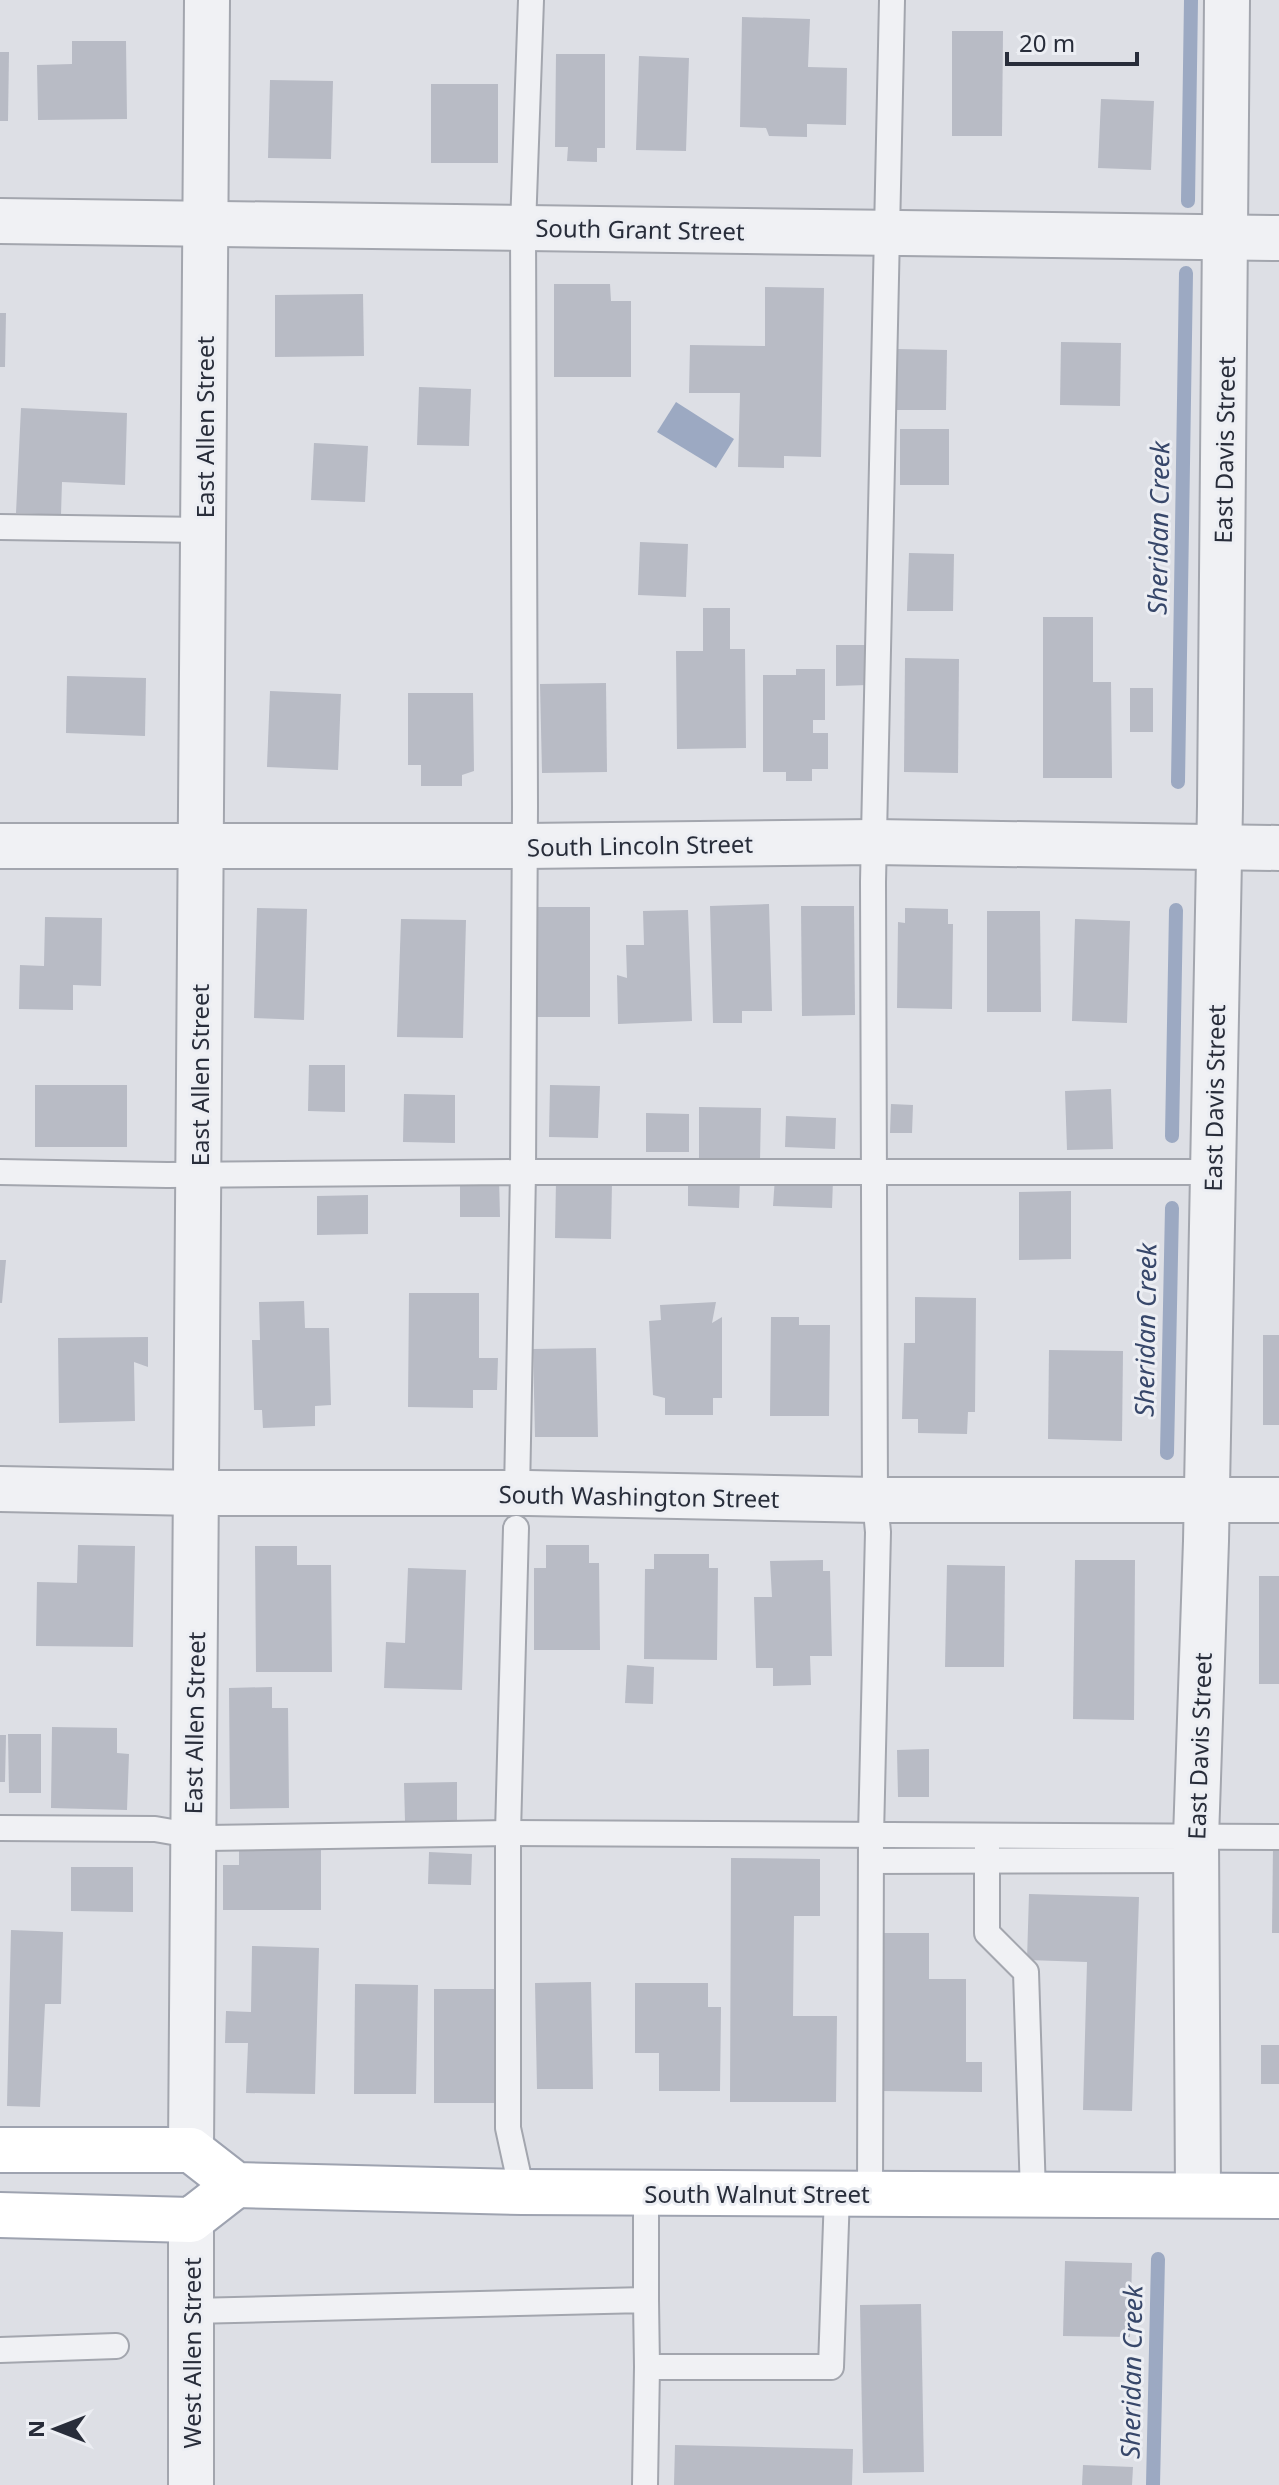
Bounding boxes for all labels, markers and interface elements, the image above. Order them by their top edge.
scale bar [1007,16,1137,66]
text: 20 m [1019,26,1075,59]
street label: South Grant Street [535,211,745,247]
street label: East Allen Street [188,335,221,518]
street label: East Davis Street [1206,356,1242,544]
water label: Sheridan Creek [1138,440,1178,615]
street label: South Lincoln Street [527,827,754,863]
street label: East Allen Street [183,983,216,1166]
street label: East Davis Street [1196,1004,1232,1192]
water label: Sheridan Creek [1125,1242,1165,1417]
street label: South Washington Street [498,1477,780,1515]
street label: East Allen Street [176,1631,212,1815]
street label: East Davis Street [1179,1651,1219,1840]
street label: South Walnut Street [644,2177,870,2210]
street label: West Allen Street [175,2257,208,2449]
water label: Sheridan Creek [1111,2284,1151,2459]
north arrow [16,2389,96,2469]
text: N [20,2420,50,2438]

